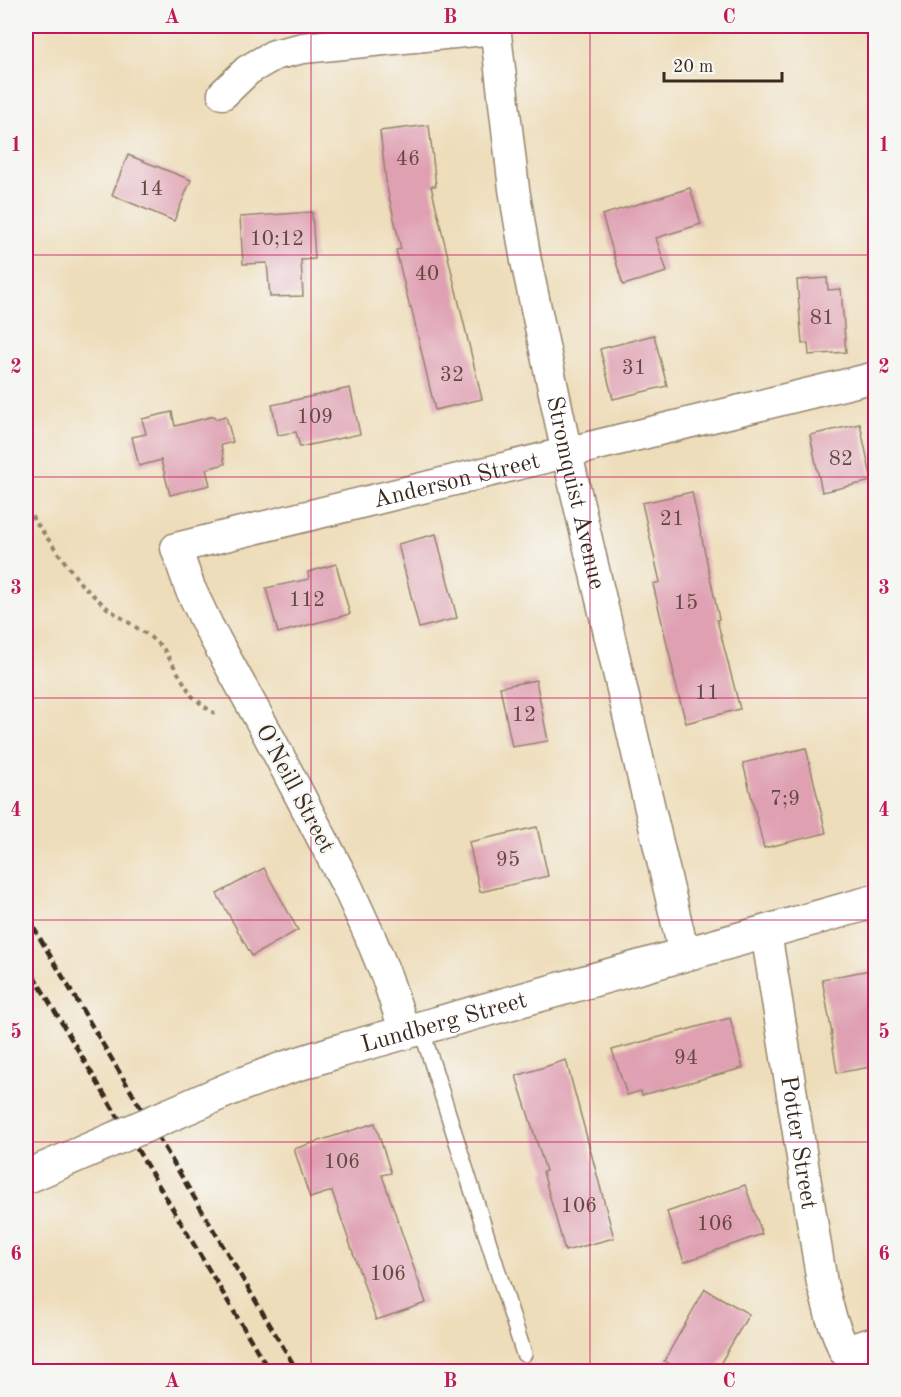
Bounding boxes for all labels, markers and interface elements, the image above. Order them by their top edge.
text: A [164,8,180,28]
text: B [443,8,457,28]
text: C [722,8,736,28]
scale bar [664,45,782,83]
text: 20 m [673,58,713,76]
text: 1 [10,136,22,156]
text: 1 [878,136,890,156]
house number: 46 [396,149,420,170]
house number: 14 [139,179,163,200]
house number: 10;12 [250,229,304,250]
house number: 40 [415,264,439,285]
house number: 81 [810,308,834,329]
text: 2 [10,358,22,378]
house number: 31 [622,358,646,379]
text: 2 [878,358,890,378]
house number: 32 [440,365,464,386]
street label: Stromquist Avenue [541,394,608,592]
house number: 109 [297,407,333,428]
house number: 82 [829,449,853,470]
street label: Anderson Street [371,450,542,513]
house number: 21 [660,509,684,530]
text: 3 [10,579,22,599]
text: 3 [878,579,890,599]
house number: 112 [289,590,325,611]
house number: 15 [674,593,698,614]
house number: 11 [695,683,719,704]
house number: 12 [512,705,536,726]
street label: O'Neill Street [250,721,338,857]
house number: 7;9 [770,789,800,810]
text: 4 [10,801,22,821]
text: 4 [878,801,890,821]
house number: 95 [496,850,520,871]
street label: Lundberg Street [359,989,530,1058]
text: 5 [10,1022,22,1043]
text: 5 [878,1022,890,1043]
house number: 94 [674,1048,698,1069]
street label: Potter Street [775,1074,820,1211]
house number: 106 [324,1152,360,1173]
house number: 106 [561,1196,597,1217]
house number: 106 [697,1214,733,1235]
text: 6 [10,1245,22,1265]
text: 6 [878,1245,890,1265]
house number: 106 [370,1264,406,1285]
text: A [164,1372,180,1392]
text: B [443,1372,457,1392]
text: C [722,1372,736,1392]

